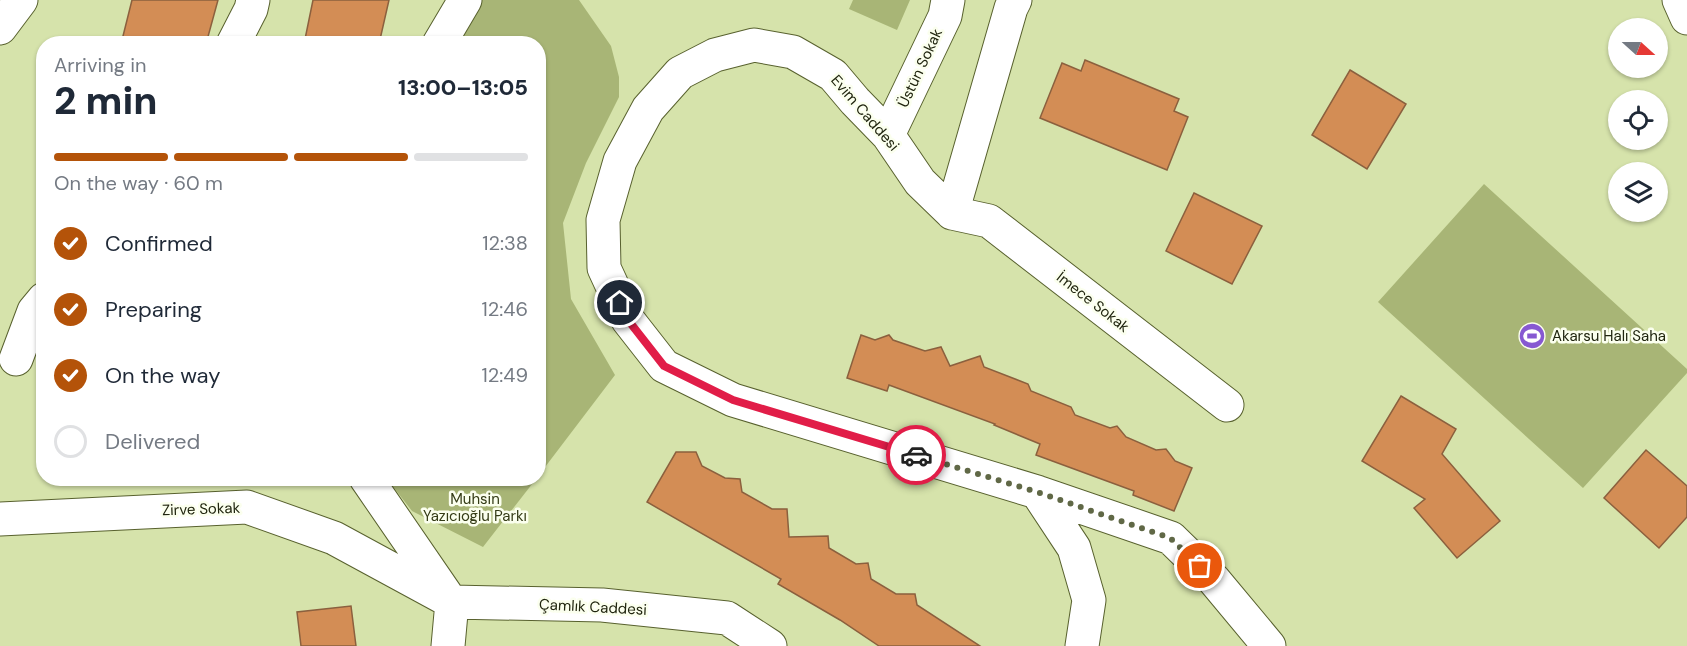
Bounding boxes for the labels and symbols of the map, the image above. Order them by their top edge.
north arrow [1608,18,1668,78]
street label: Üstün Sokak [893,25,947,111]
street label: Evim Caddesi [826,71,904,155]
street label: İmece Sokak [1052,267,1134,337]
pin [594,277,645,328]
sports icon: Akarsu Halı Saha [1517,321,1547,351]
place label: Akarsu Halı Saha [1552,326,1666,346]
courier [886,425,946,485]
park label: Muhsin Yazıcıoğlu Parkı [423,489,527,526]
street label: Zirve Sokak [162,498,241,520]
pin [1174,540,1225,591]
street label: Çamlık Caddesi [539,594,647,620]

